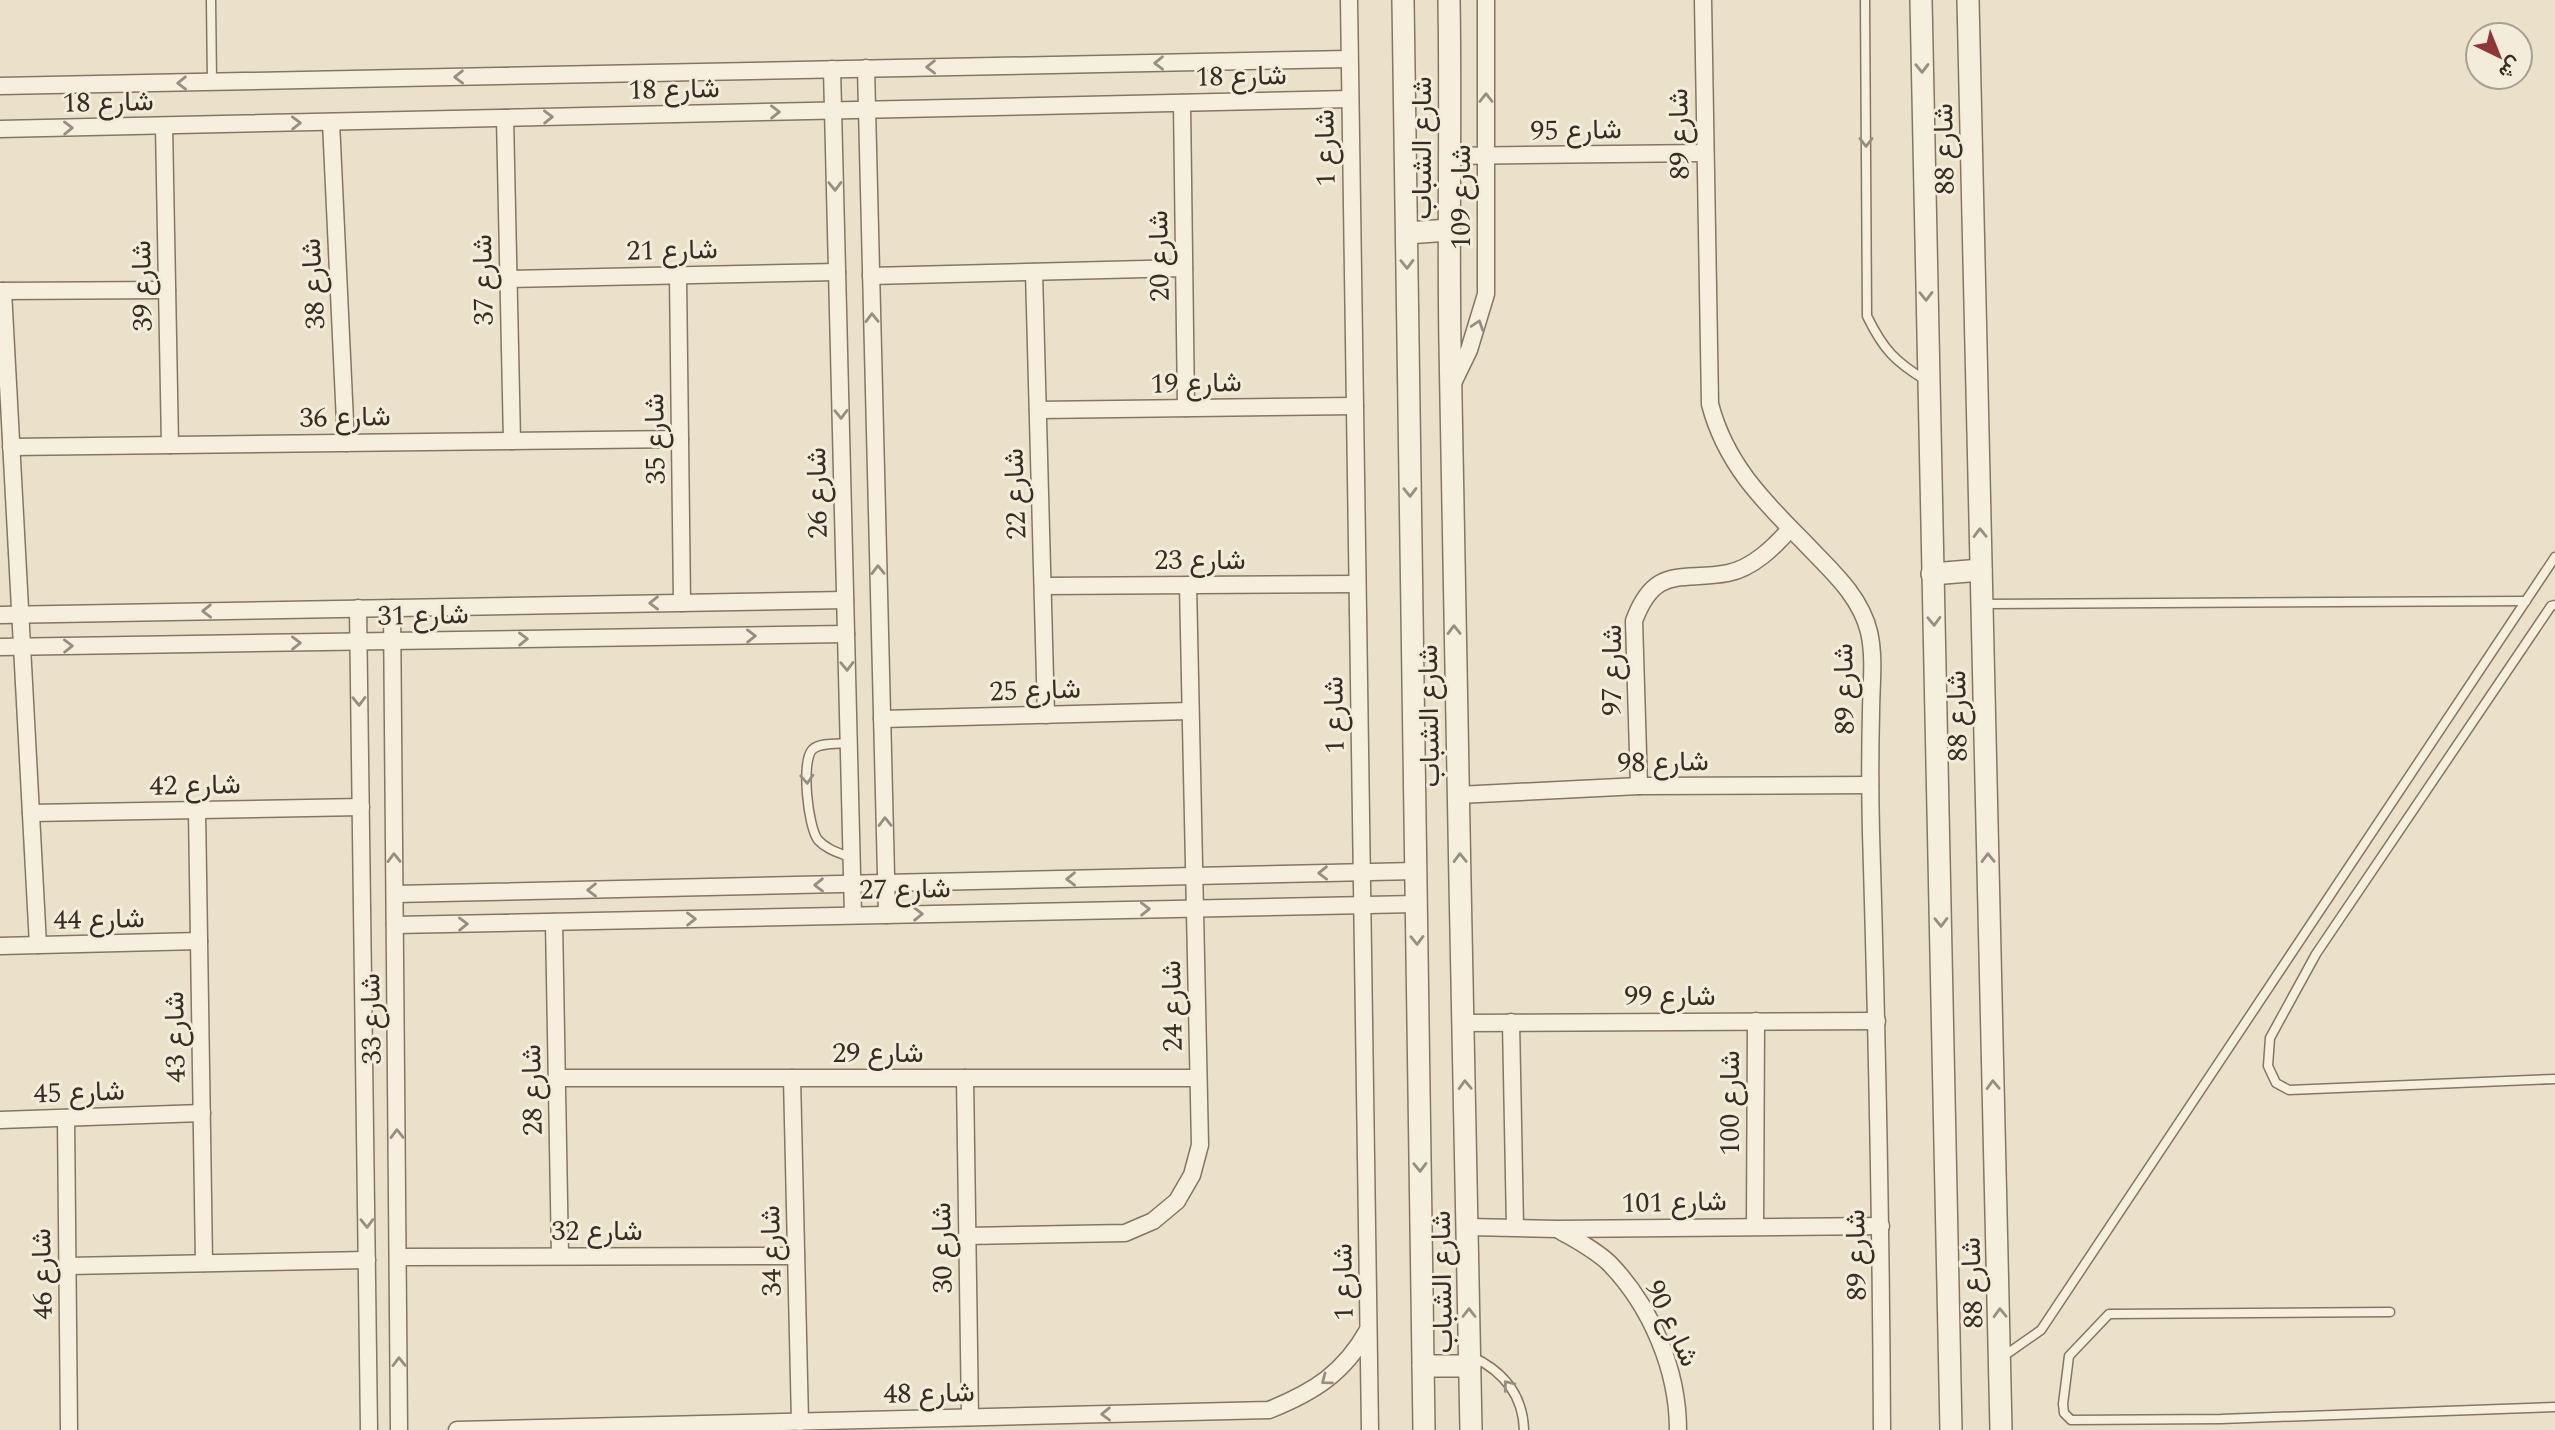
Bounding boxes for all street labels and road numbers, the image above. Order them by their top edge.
street label: شارع 18 [1195,54,1287,99]
street label: شارع 18 [628,67,720,112]
street label: شارع الشباب [1401,76,1444,220]
street label: شارع 18 [62,80,154,125]
street label: شارع 89 [1657,88,1702,180]
street label: شارع 88 [1922,103,1967,195]
street label: شارع 95 [1530,108,1622,153]
street label: شارع 1 [1303,109,1348,187]
street label: شارع 109 [1440,144,1483,250]
street label: شارع 20 [1137,210,1182,302]
street label: شارع 21 [626,228,718,273]
street label: شارع 37 [461,234,506,326]
street label: شارع 38 [290,237,337,331]
street label: شارع 39 [120,240,165,332]
street label: شارع 19 [1150,361,1242,406]
street label: شارع 35 [633,393,678,485]
street label: شارع 36 [299,395,391,440]
street label: شارع 26 [795,447,840,539]
street label: شارع 22 [992,448,1039,540]
street label: شارع 23 [1154,539,1246,582]
street label: شارع 31 [377,593,469,638]
street label: شارع 97 [1591,624,1634,716]
street label: شارع 89 [1822,643,1867,735]
street label: شارع الشباب [1407,644,1452,788]
street label: شارع 25 [989,667,1081,714]
street label: شارع 88 [1935,670,1980,762]
street label: شارع 1 [1312,676,1357,754]
street label: شارع 98 [1617,740,1709,785]
street label: شارع 42 [149,763,241,808]
street label: شارع 27 [859,867,951,912]
street label: شارع 44 [53,897,145,942]
street label: شارع 24 [1150,960,1195,1052]
street label: شارع 33 [349,973,394,1065]
street label: شارع 99 [1624,975,1716,1018]
street label: شارع 43 [153,991,198,1083]
street label: شارع 29 [832,1032,924,1075]
street label: شارع 28 [510,1044,555,1136]
street label: شارع 100 [1709,1050,1752,1156]
street label: شارع 45 [33,1069,125,1116]
street label: شارع 101 [1621,1180,1727,1225]
street label: شارع 30 [920,1202,965,1294]
street label: شارع 34 [749,1205,794,1297]
street label: شارع 89 [1834,1209,1879,1301]
street label: شارع 32 [551,1210,643,1253]
street label: شارع الشباب [1420,1210,1465,1354]
street label: شارع 46 [20,1228,65,1320]
street label: شارع 88 [1949,1237,1996,1329]
street label: شارع 1 [1321,1243,1366,1321]
street label: شارع 90 [1633,1273,1710,1374]
street label: شارع 48 [883,1371,975,1416]

